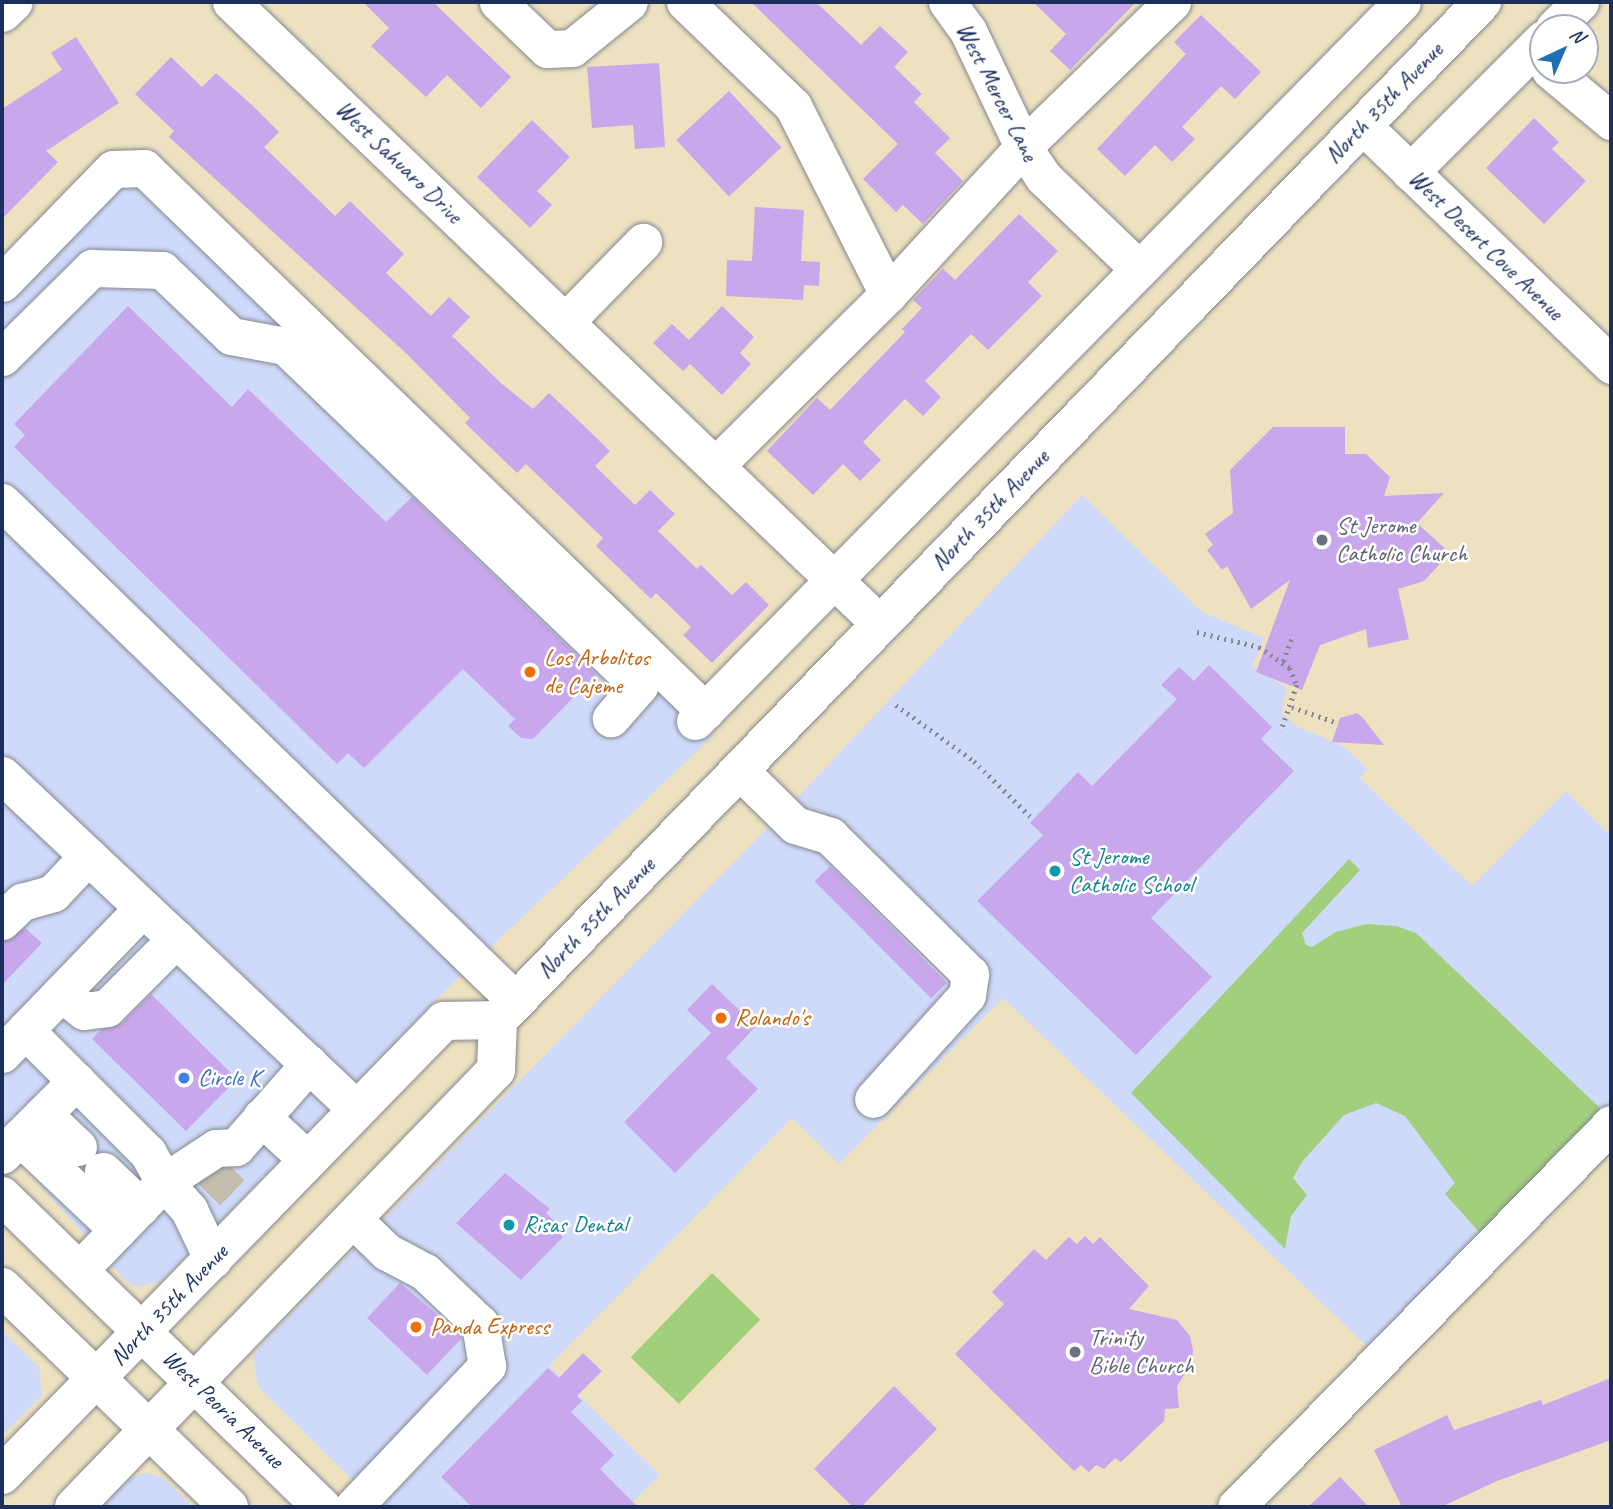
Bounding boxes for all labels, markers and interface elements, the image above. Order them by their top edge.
north arrow [1529,14,1599,84]
street label: West Mercer Lane [950,18,1044,166]
text: N [1565,23,1590,48]
street label: North 35th Avenue [1319,36,1449,170]
street label: West Sahuaro Drive [330,94,468,230]
street label: West Desert Cove Avenue [1403,164,1569,326]
street label: North 35th Avenue [925,443,1055,577]
place label: St Jerome Catholic Church [1336,512,1468,568]
marker: St Jerome Catholic Church [1314,532,1330,548]
place label: Los Arbolitos de Cajeme [544,644,649,700]
marker: Los Arbolitos de Cajeme [522,664,538,680]
place label: St Jerome Catholic School [1069,843,1193,899]
street label: North 35th Avenue [531,851,661,985]
marker: St Jerome Catholic School [1047,863,1063,879]
place label: Rolando's [735,1004,809,1032]
marker: Rolando's [713,1010,729,1026]
place label: Circle K [198,1064,260,1092]
marker: Circle K [176,1070,192,1086]
place label: Risas Dental [523,1211,627,1239]
marker: Risas Dental [501,1217,517,1233]
street label: North 35th Avenue [104,1238,234,1372]
place label: Panda Express [430,1313,549,1341]
marker: Panda Express [408,1319,424,1335]
place label: Trinity Bible Church [1089,1324,1194,1380]
street label: West Peoria Avenue [156,1343,290,1475]
marker: Trinity Bible Church [1067,1344,1083,1360]

